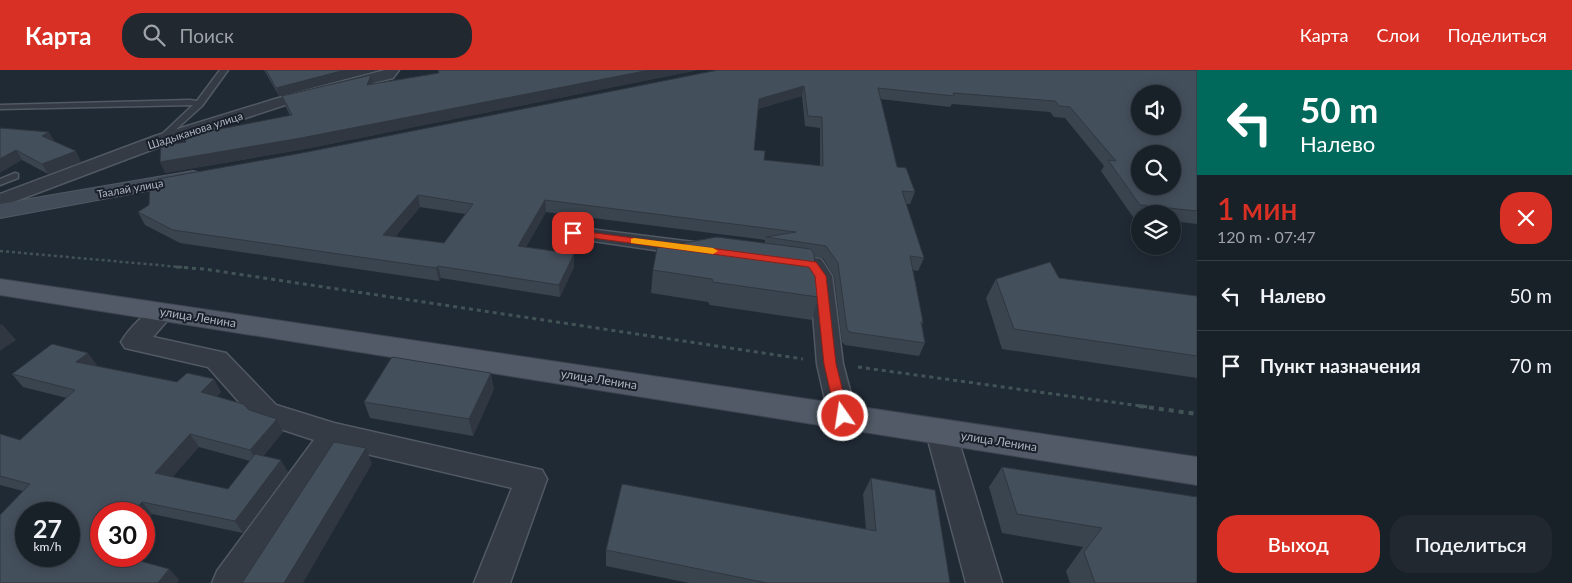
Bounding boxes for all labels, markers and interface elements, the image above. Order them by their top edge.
search box [122,13,472,58]
text: Карта [25,21,92,50]
icon: search [140,21,168,49]
text: Поиск [180,24,234,47]
text: Карта [1300,24,1348,46]
text: Слои [1376,24,1420,46]
text: Поделиться [1448,24,1547,46]
map controls [1131,85,1181,255]
button: sound [1131,85,1181,135]
text: 50 m [1300,88,1378,130]
icon: left [1217,90,1282,155]
street label: Шадыканова улица [146,108,244,152]
text: Налево [1300,130,1375,157]
button: search [1131,145,1181,195]
street label: Таалай улица [96,176,164,200]
text: 1 мин [1217,190,1298,226]
button: close [1500,192,1552,244]
button: layers [1131,205,1181,255]
pin [552,212,594,254]
icon: arrive [559,219,587,247]
text: 120 m · 07:47 [1217,227,1316,246]
icon: left [1217,282,1245,310]
text: Налево [1260,284,1326,307]
text: 50 m [1509,284,1552,307]
street label: улица Ленина [159,304,237,330]
icon: arrive [1217,352,1245,380]
text: Пункт назначения [1260,354,1421,377]
text: 70 m [1509,354,1552,377]
street label: улица Ленина [560,366,638,392]
position arrow [816,389,868,441]
street label: улица Ленина [960,428,1038,454]
speed limit sign: 30 [90,502,155,567]
text: 27 [33,513,62,543]
button: Выход [1217,515,1380,573]
button: Поделиться [1390,515,1552,573]
text: km/h [33,539,62,554]

